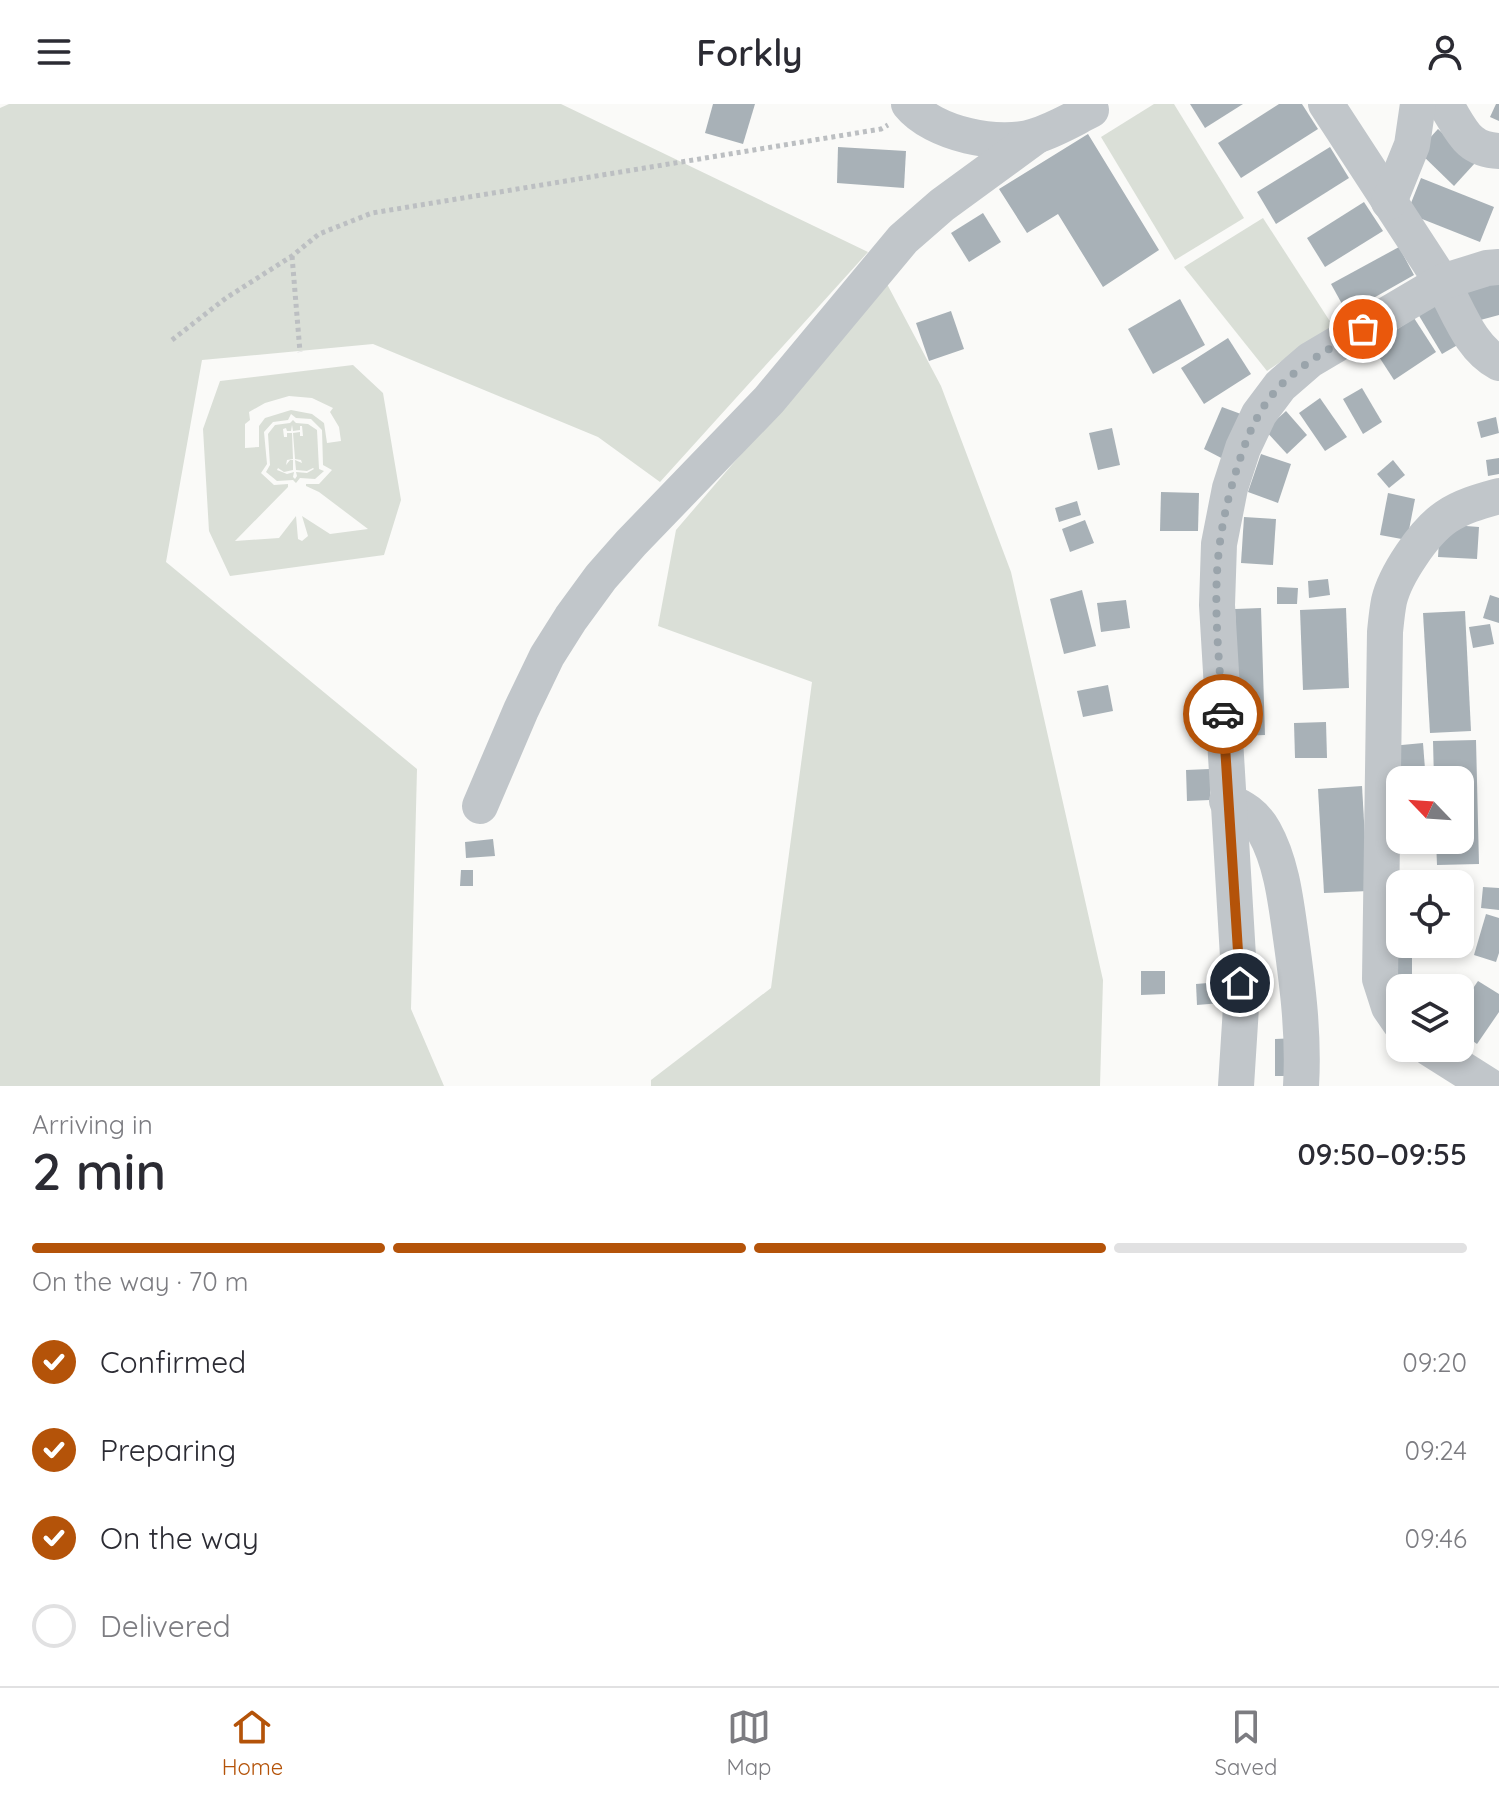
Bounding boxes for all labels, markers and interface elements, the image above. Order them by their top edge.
icon: menu [32,30,76,74]
text: Forkly [696,30,803,75]
icon: person [1423,30,1467,74]
pin [1329,295,1397,363]
icon: bag [1341,307,1385,351]
courier [1183,674,1263,754]
icon: car [1201,692,1245,736]
north arrow [1386,766,1474,854]
map controls [1386,766,1474,1062]
button: locate [1386,870,1474,958]
pin [1206,949,1274,1017]
icon: home [1218,961,1262,1005]
button: layers [1386,974,1474,1062]
text: Arriving in [32,1108,153,1141]
text: 09:50–09:55 [1297,1135,1467,1173]
text: 2 min [32,1138,166,1203]
text: On the way · 70 m [32,1265,248,1298]
icon: check [32,1340,76,1384]
text: Confirmed [100,1343,246,1381]
text: 09:20 [1402,1346,1467,1379]
icon: check [32,1428,76,1472]
text: Preparing [100,1431,236,1469]
text: 09:24 [1404,1434,1467,1467]
icon: check [32,1516,76,1560]
text: On the way [100,1519,259,1557]
text: 09:46 [1404,1522,1467,1555]
text: Delivered [100,1607,231,1645]
tab: Home [222,1705,283,1781]
tab: Map [727,1705,771,1781]
tab: Saved [1215,1705,1277,1781]

